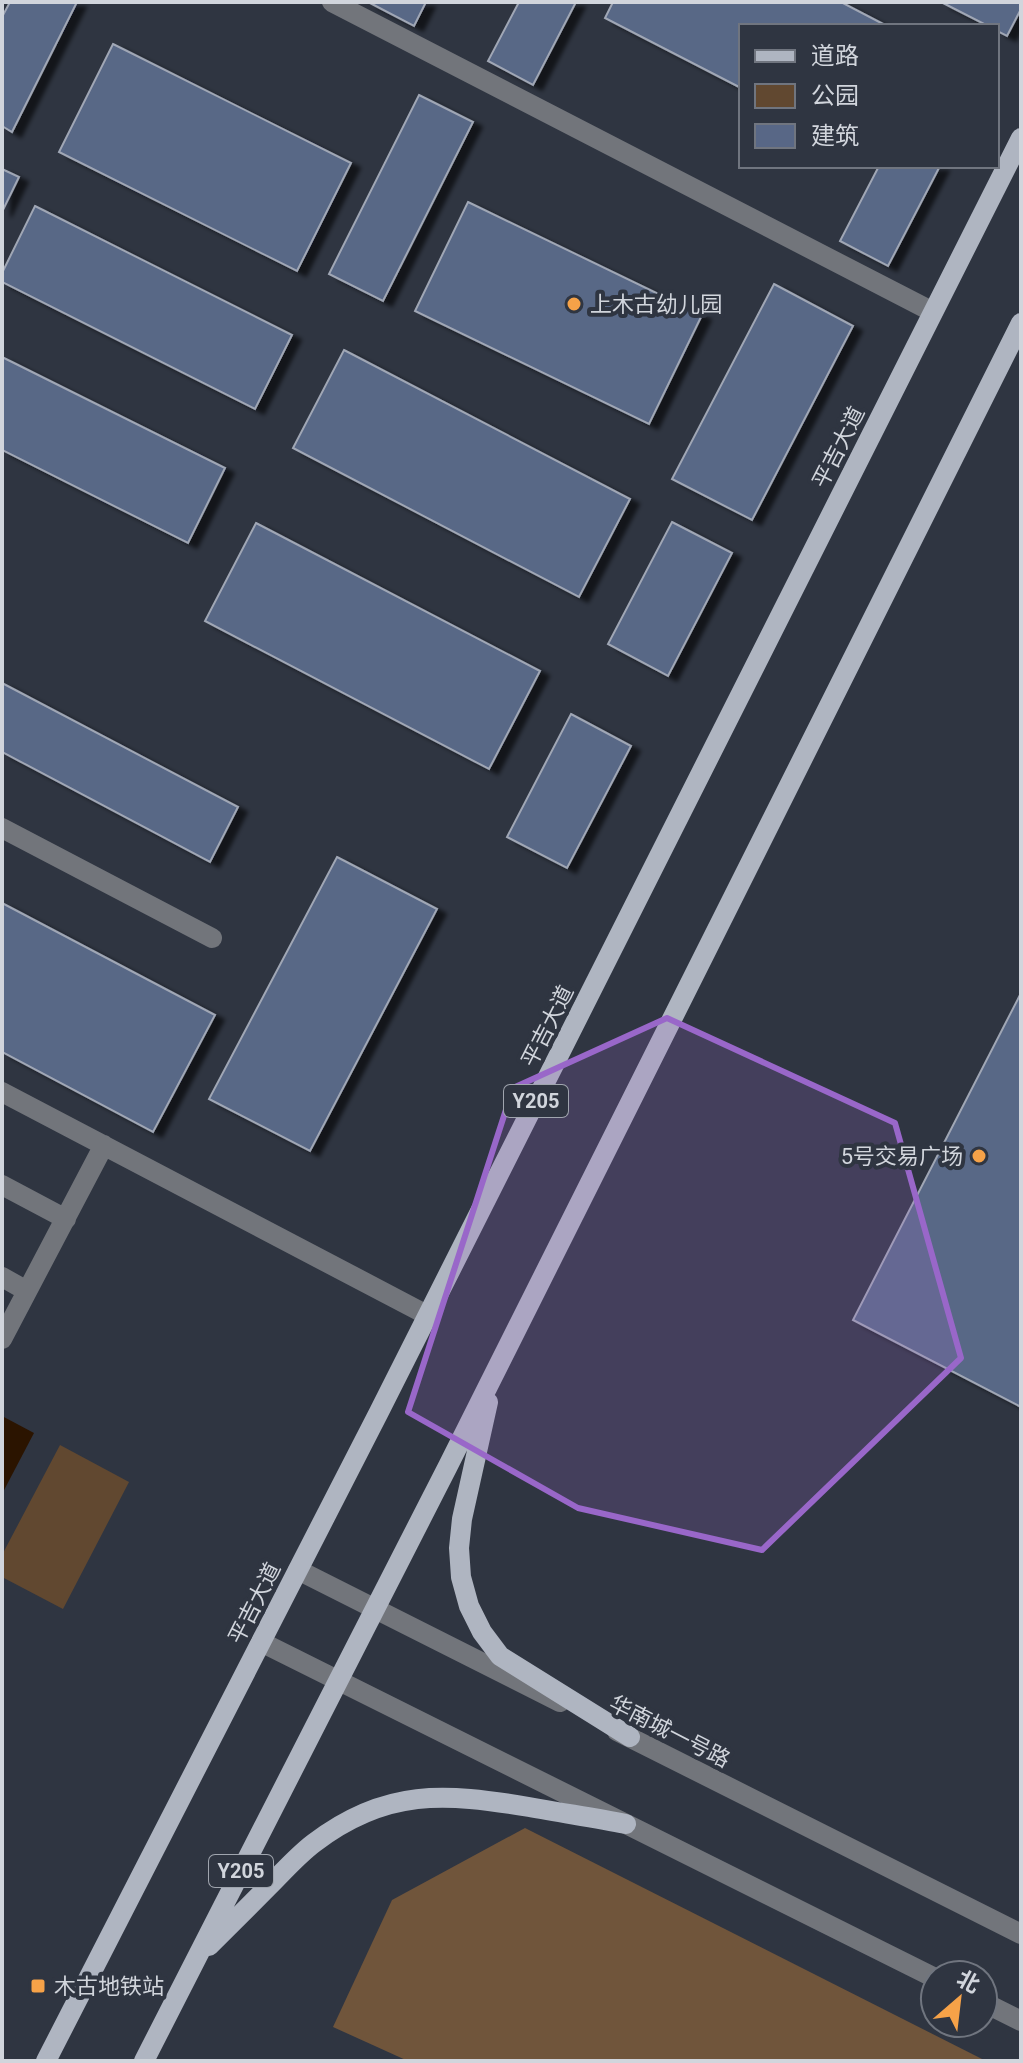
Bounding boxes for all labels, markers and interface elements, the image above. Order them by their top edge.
legend [739,24,999,168]
text: 道路 [811,42,859,70]
text: 公园 [811,82,859,110]
text: 建筑 [811,122,859,150]
place label: 上木古幼儿园 [590,292,722,317]
marker: 上木古幼儿园 [565,295,583,313]
street label: 平吉大道 [807,402,870,492]
street label: 平吉大道 [516,981,579,1071]
road number: Y205 [504,1085,568,1117]
place label: 5号交易广场 [841,1144,963,1169]
marker: 5号交易广场 [970,1147,988,1165]
street label: 平吉大道 [223,1558,286,1648]
street label: 华南城一号路 [605,1690,734,1773]
road number: Y205 [209,1855,273,1887]
north arrow [919,1959,999,2039]
text: 北 [953,1966,984,1998]
place label: 木古地铁站 [54,1974,164,1999]
marker: 木古地铁站 [29,1977,47,1995]

